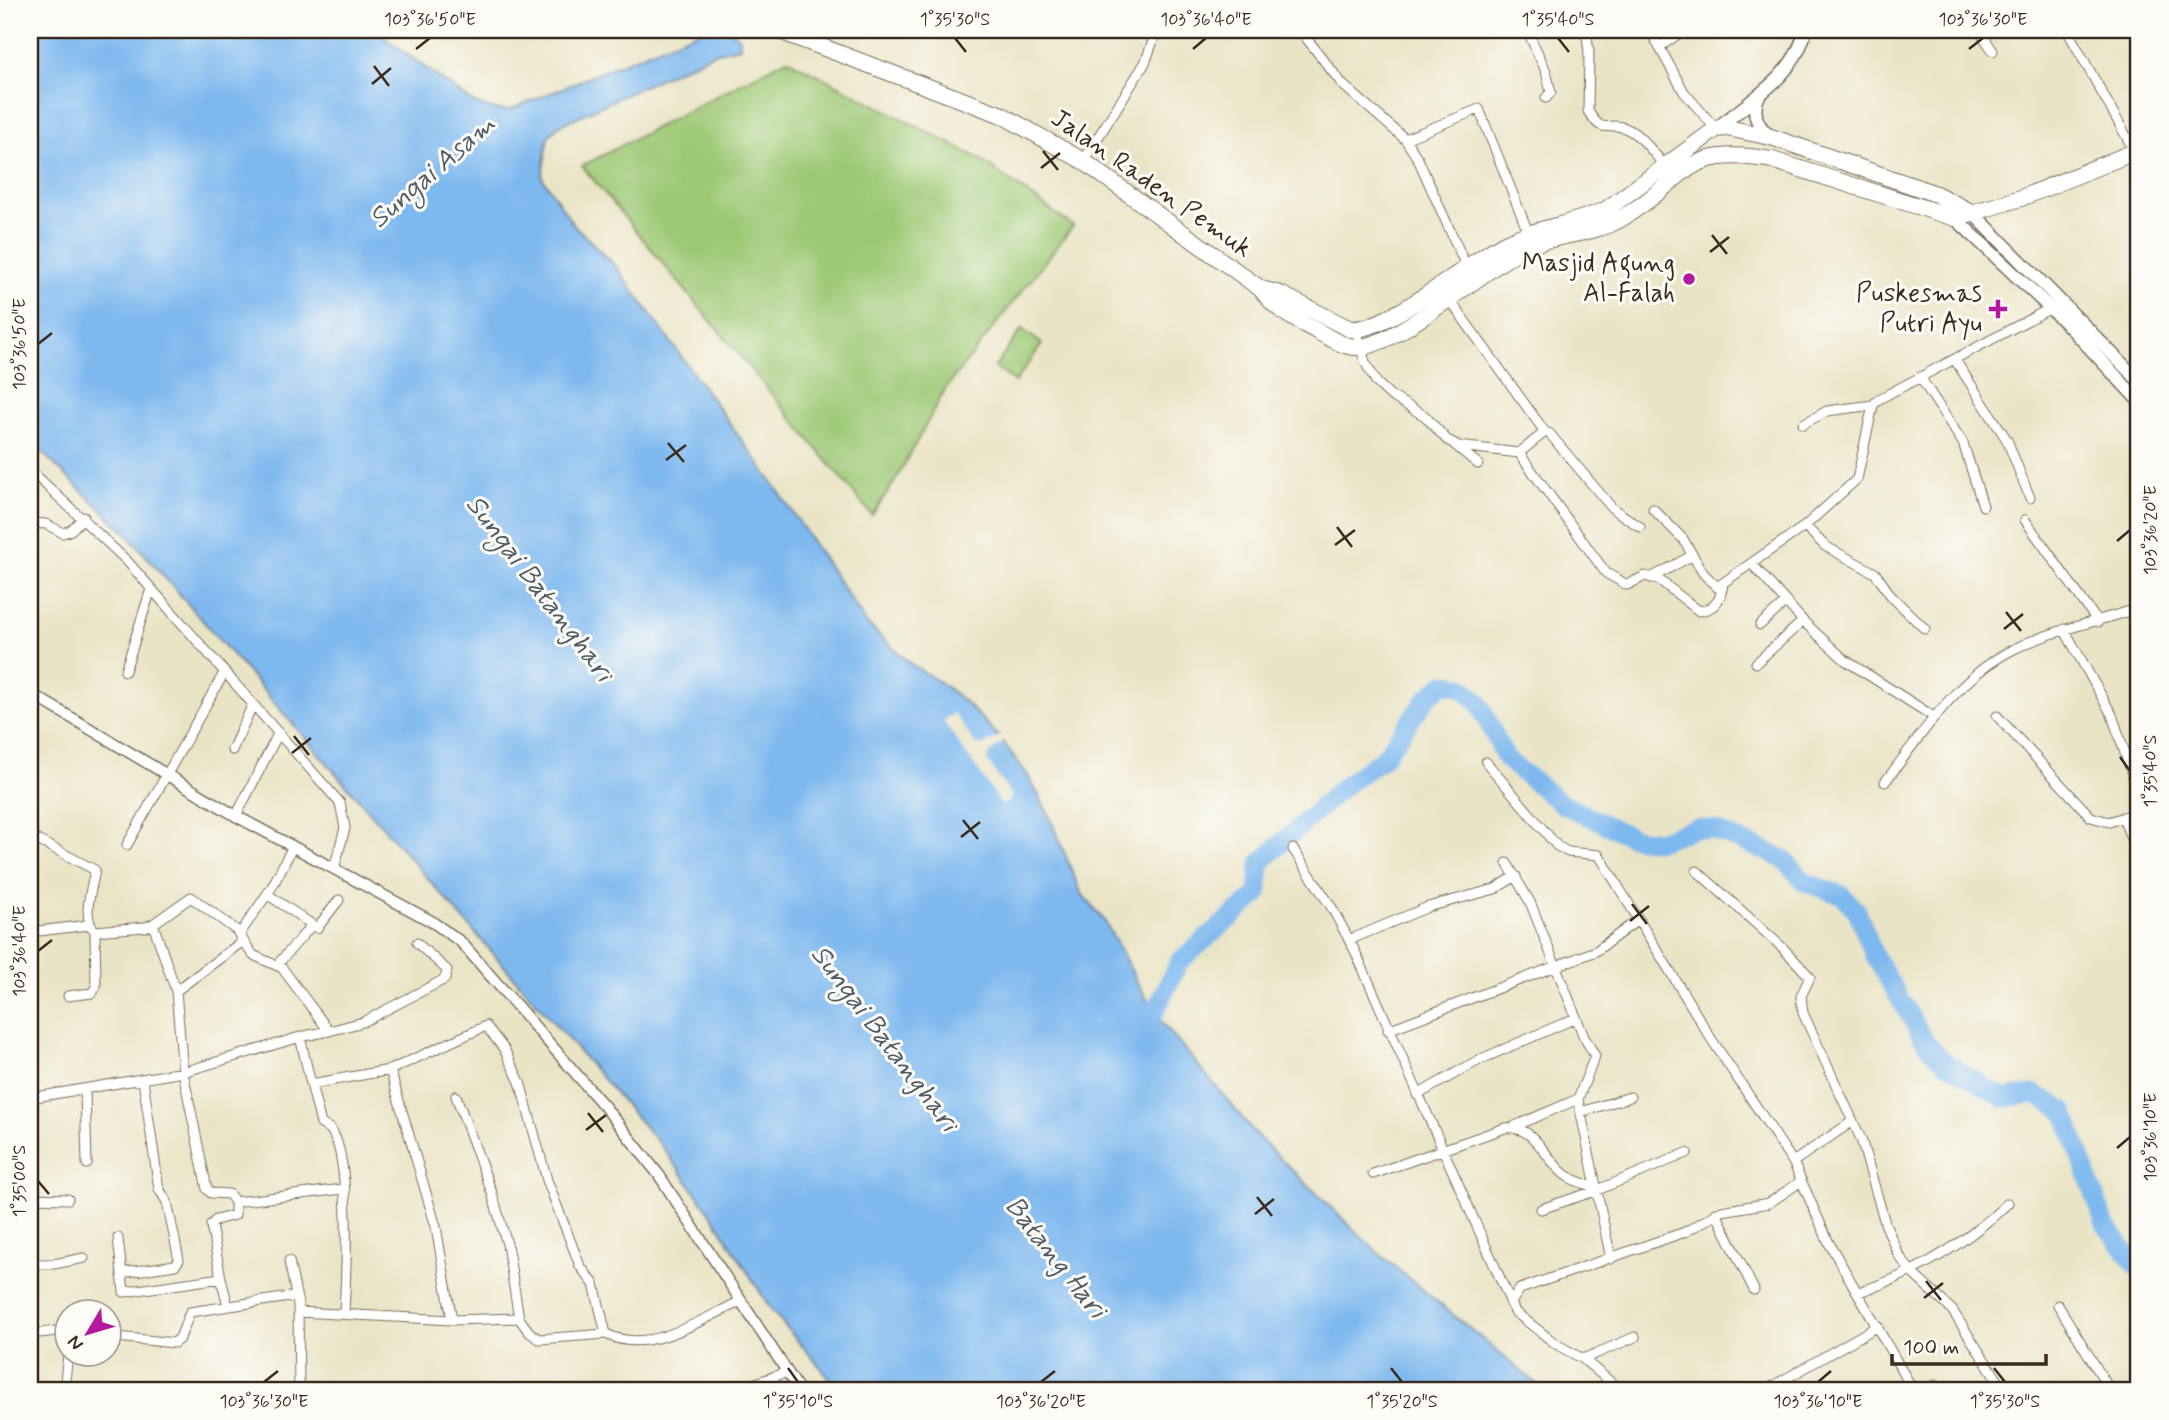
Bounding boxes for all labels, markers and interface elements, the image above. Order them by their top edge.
text: 103°36'50"E [384,8,476,32]
text: 1°35'30"S [920,8,990,32]
text: 103°36'40"E [1160,8,1252,32]
text: 1°35'40"S [1522,8,1595,32]
text: 103°36'30"E [1938,8,2028,32]
street label: Jalan Raden Pemuk [1044,102,1258,266]
water label: Sungai Asam [362,107,506,239]
place label: Masjid Agung Al-Falah [1522,247,1675,311]
marker: Masjid Agung Al-Falah [1681,271,1697,287]
place label: Puskesmas Putri Ayu [1856,277,1982,341]
text: 103°36'50"E [8,298,32,390]
marker: Puskesmas Putri Ayu [1988,299,2008,319]
text: 103°36'20"E [2139,485,2163,575]
water label: Sungai Batanghari [455,488,623,693]
text: 1°35'40"S [2139,734,2163,807]
text: 103°36'40"E [8,905,32,997]
water label: Sungai Batanghari [800,938,968,1143]
text: 103°36'10"E [2139,1092,2163,1182]
text: 1°35'00"S [8,1145,32,1217]
water label: Batang Hari [996,1189,1116,1329]
north arrow [52,1298,122,1368]
scale bar [1892,1322,2046,1366]
text: N [62,1330,90,1355]
text: 100 m [1903,1334,1959,1362]
text: 103°36'30"E [219,1390,309,1414]
text: 1°35'10"S [763,1390,833,1414]
text: 103°36'20"E [996,1390,1086,1414]
text: 1°35'20"S [1366,1390,1438,1414]
text: 103°36'10"E [1773,1390,1863,1414]
text: 1°35'30"S [1970,1390,2040,1414]

